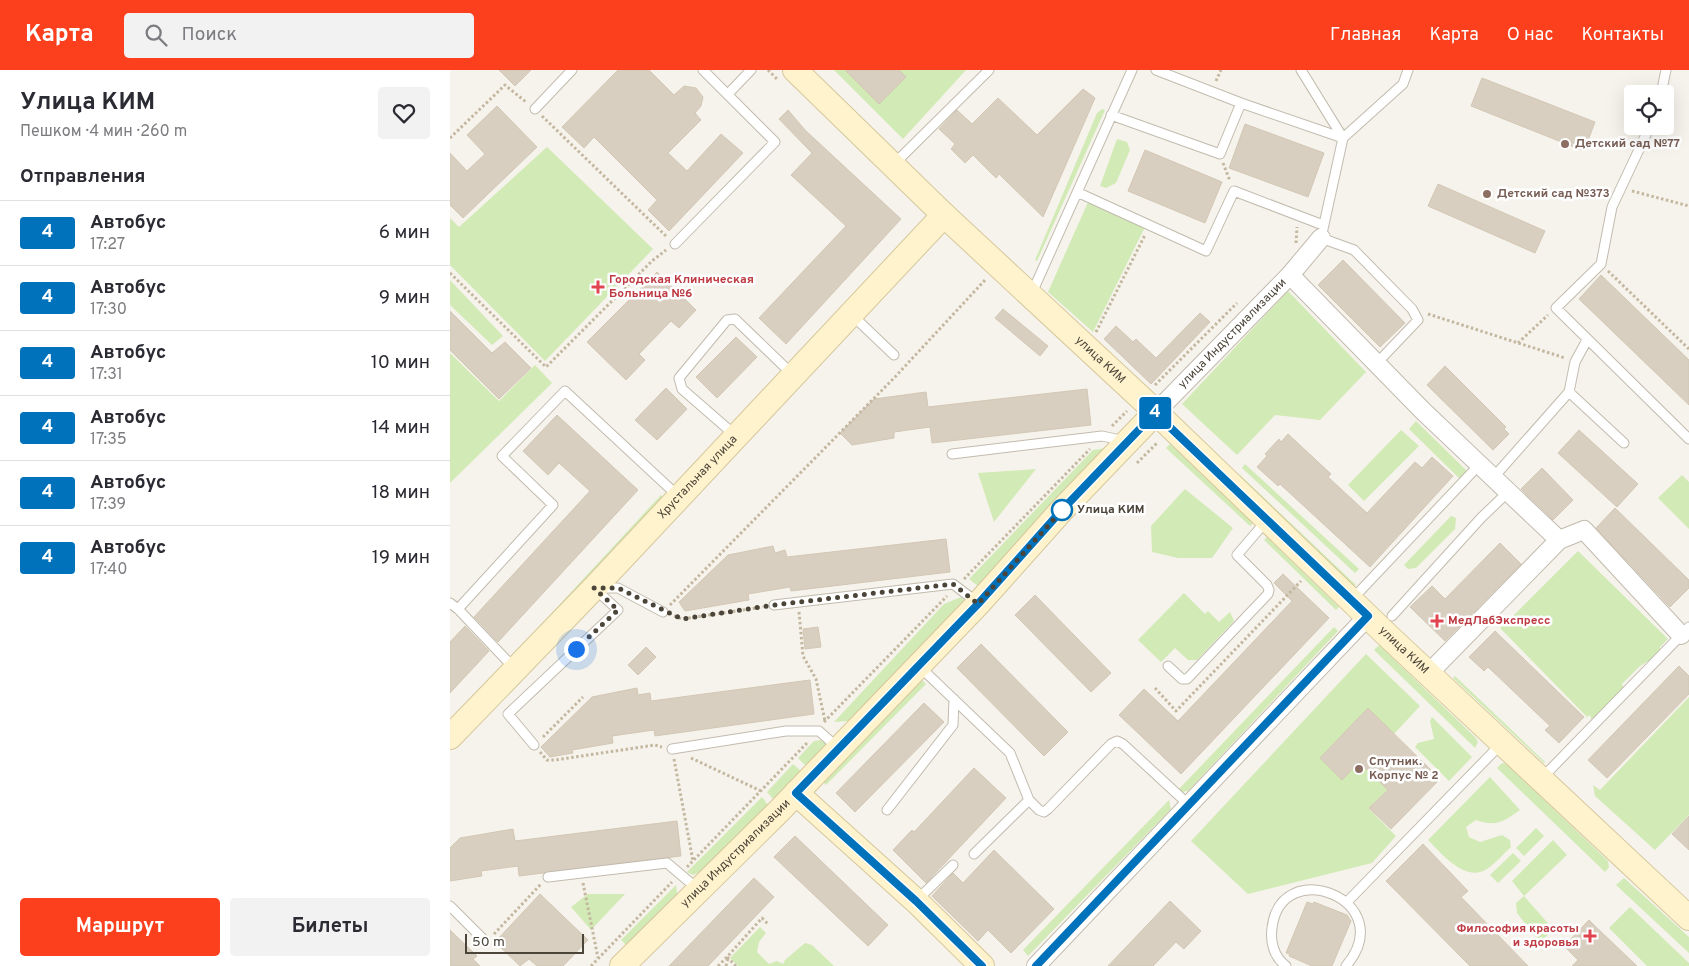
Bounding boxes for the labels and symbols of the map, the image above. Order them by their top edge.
place label: Детский сад №77 [1575,136,1680,152]
marker: Детский сад №77 [1559,138,1571,150]
place label: Детский сад №373 [1497,186,1610,202]
marker: Детский сад №373 [1481,188,1493,200]
place label: Городская Клиническая Больница №6 [609,272,754,302]
street label: улица Индустриализации [1175,275,1290,392]
marker: Городская Клиническая Больница №6 [591,280,605,294]
street label: улица КИМ [1071,333,1129,388]
line badge: 4 [1139,397,1171,429]
street label: Хрустальная улица [655,432,741,523]
marker: Улица КИМ [1051,499,1073,521]
place label: Улица КИМ [1077,502,1145,518]
place label: МедЛабЭкспресс [1448,613,1550,629]
marker: МедЛабЭкспресс [1430,614,1444,628]
street label: улица КИМ [1375,623,1432,678]
your location [564,637,589,662]
place label: Спутник. Корпус № 2 [1369,754,1439,784]
marker: Спутник. Корпус № 2 [1353,763,1365,775]
street label: улица Индустриализации [677,796,794,911]
place label: Философия красоты и здоровья [1457,921,1579,951]
marker: Философия красоты и здоровья [1583,929,1597,943]
scale bar [465,931,584,954]

